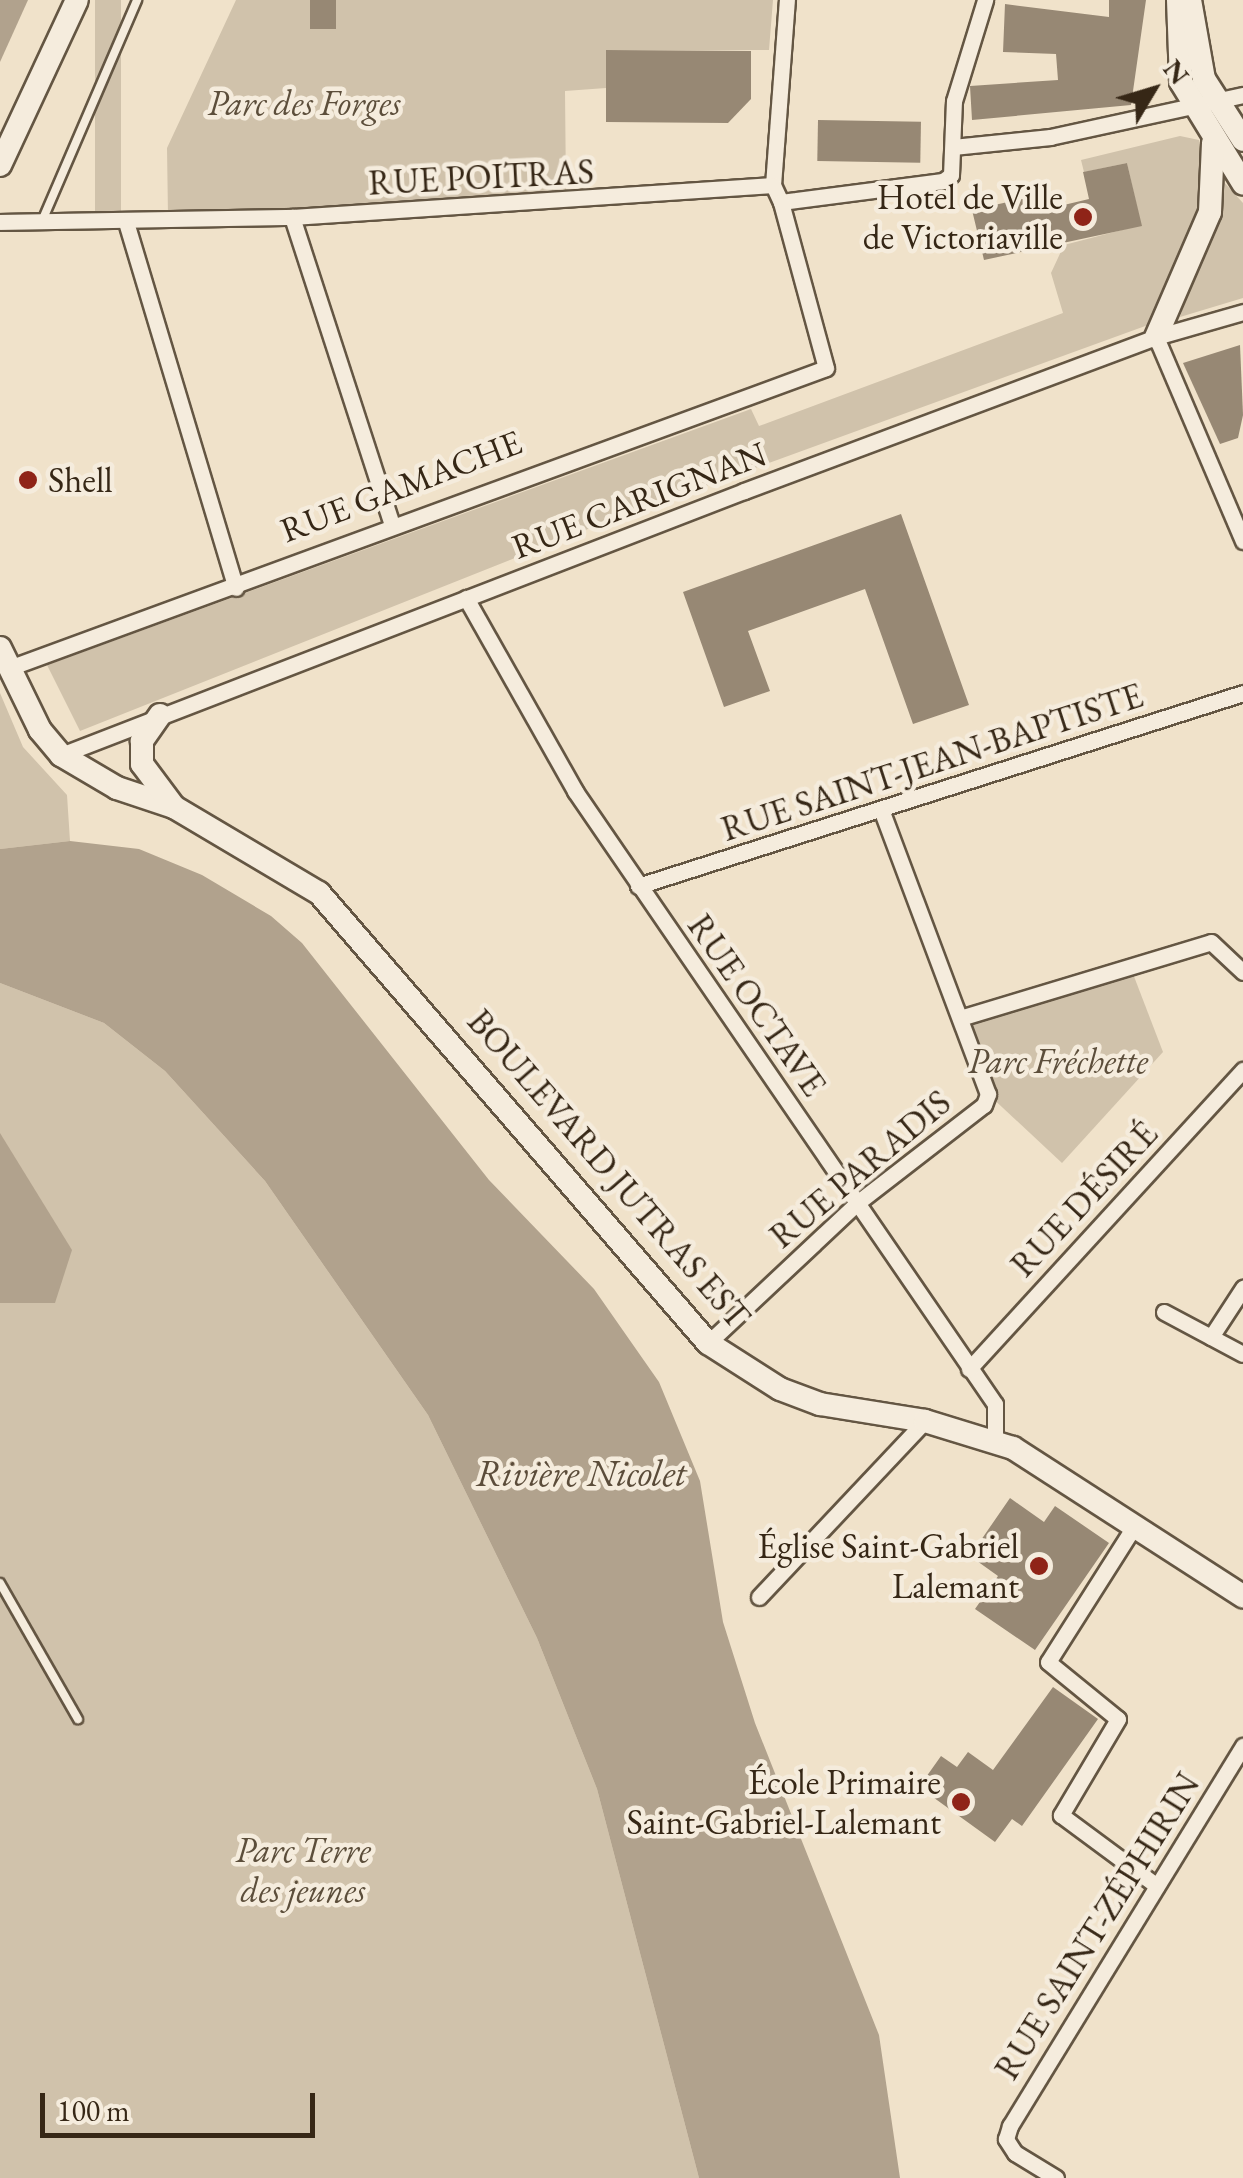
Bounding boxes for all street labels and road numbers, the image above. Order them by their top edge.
street label: RUE POITRAS [367,150,595,204]
street label: RUE GAMACHE [274,421,528,551]
street label: RUE CARIGNAN [506,432,772,568]
street label: RUE SAINT-JEAN-BAPTISTE [716,674,1148,850]
street label: RUE OCTAVE [679,906,835,1104]
street label: BOULEVARD JUTRAS EST [459,1001,759,1337]
street label: RUE PARADIS [761,1081,959,1257]
street label: RUE DÉSIRÉ [1002,1113,1166,1285]
street label: RUE SAINT-ZÉPHIRIN [986,1765,1208,2087]

